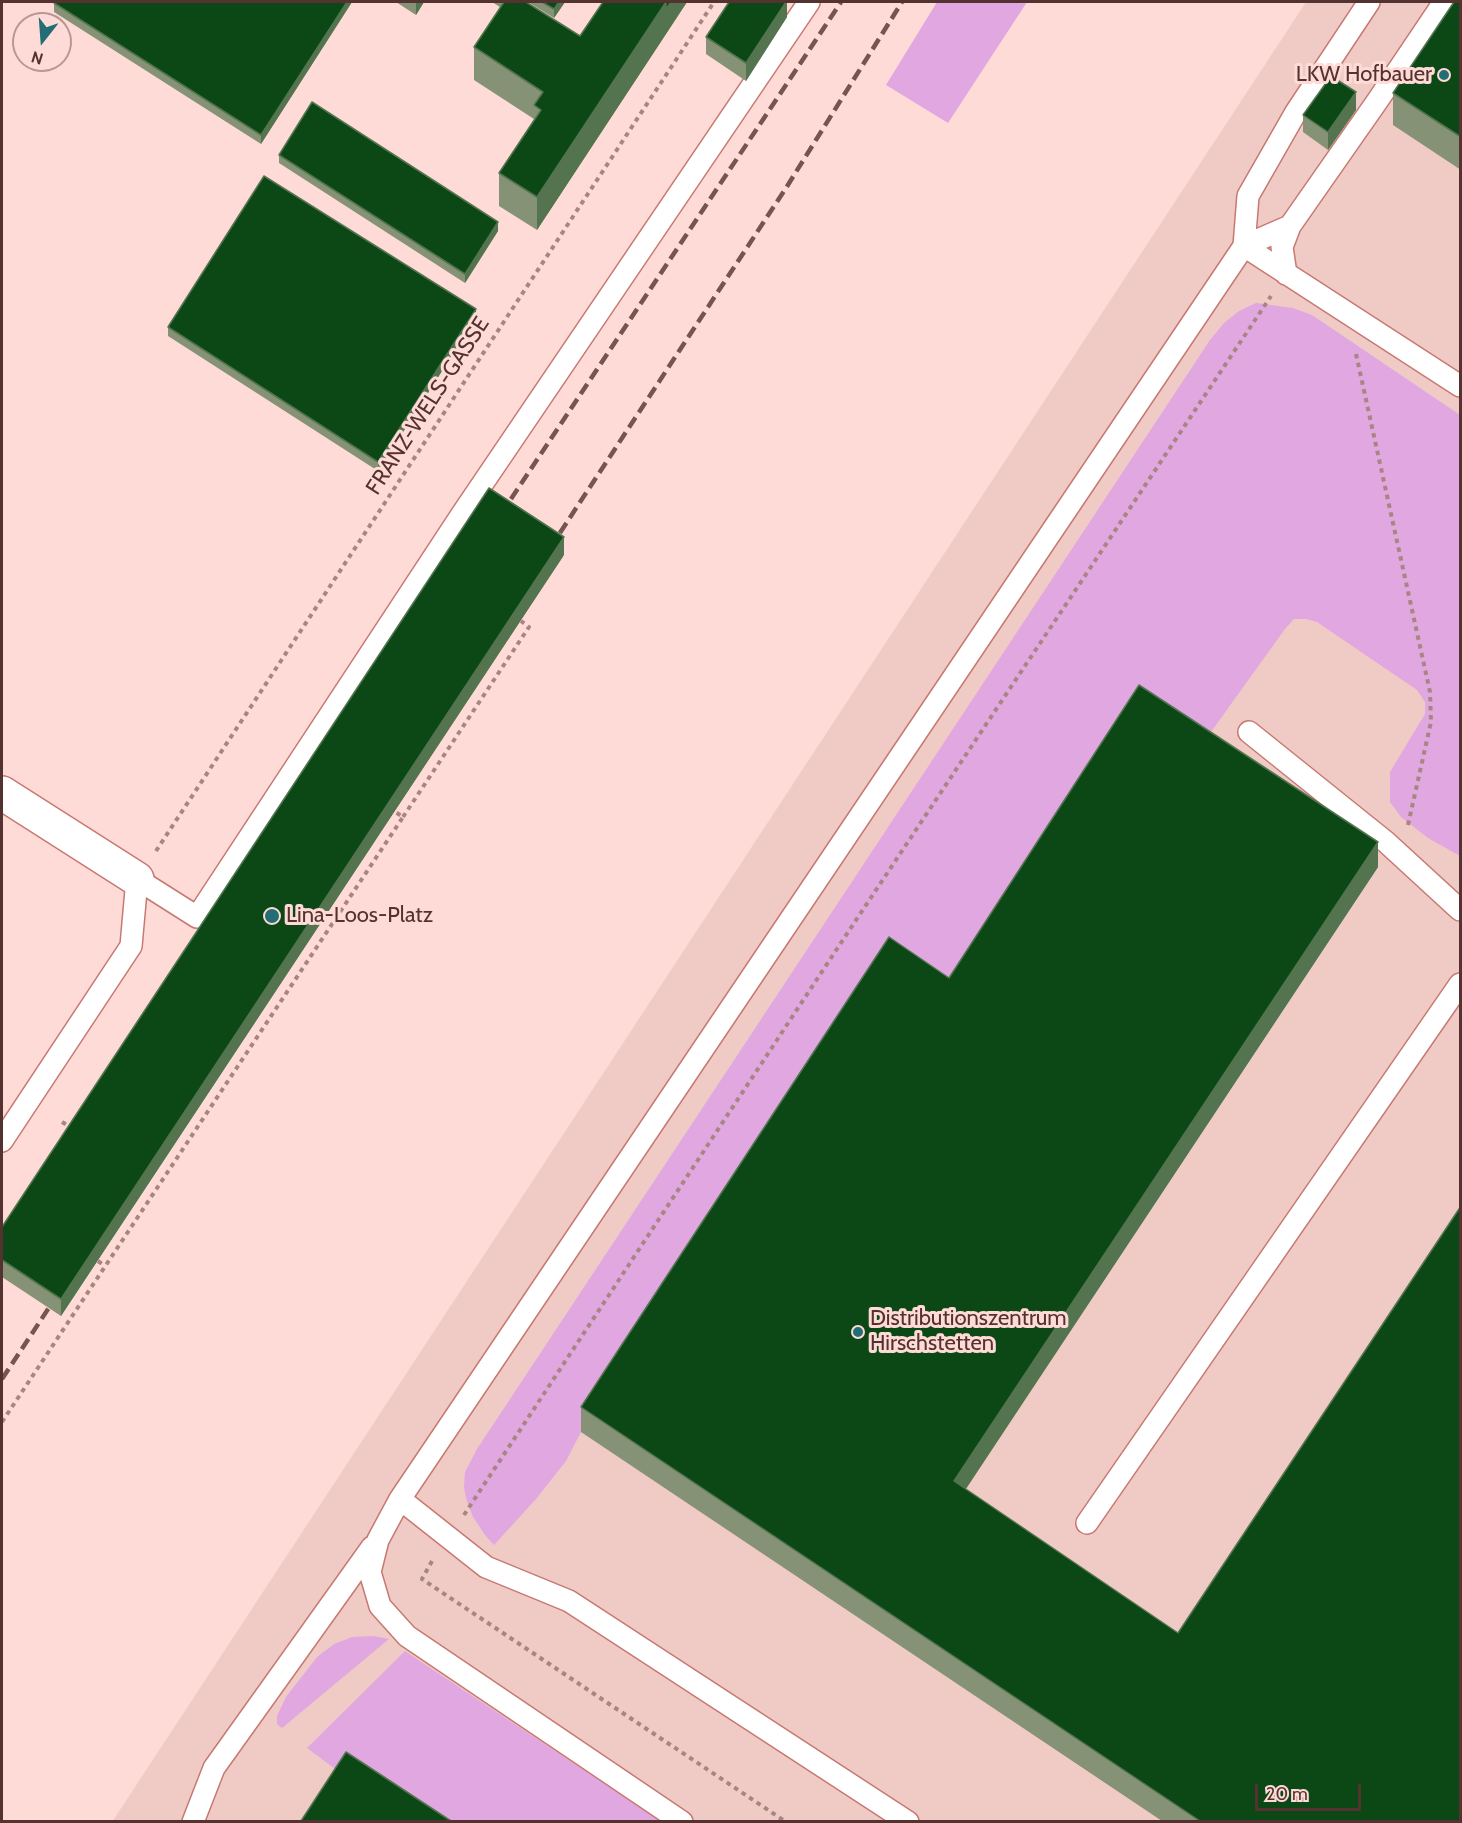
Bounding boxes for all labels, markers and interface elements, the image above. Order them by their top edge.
north arrow [12,12,72,72]
text: N [29,47,45,69]
place label: LKW Hofbauer [1296,62,1432,88]
marker: LKW Hofbauer [1437,68,1451,82]
street label: FRANZ-WELS-GASSE [361,312,495,500]
place label: Lina-Loos-Platz [286,903,433,929]
marker: Lina-Loos-Platz [263,907,281,925]
place label: Distributionszentrum Hirschstetten [870,1306,1067,1358]
marker: Distributionszentrum Hirschstetten [851,1325,865,1339]
scale bar [1258,1772,1364,1810]
text: 20 m [1266,1783,1308,1805]

